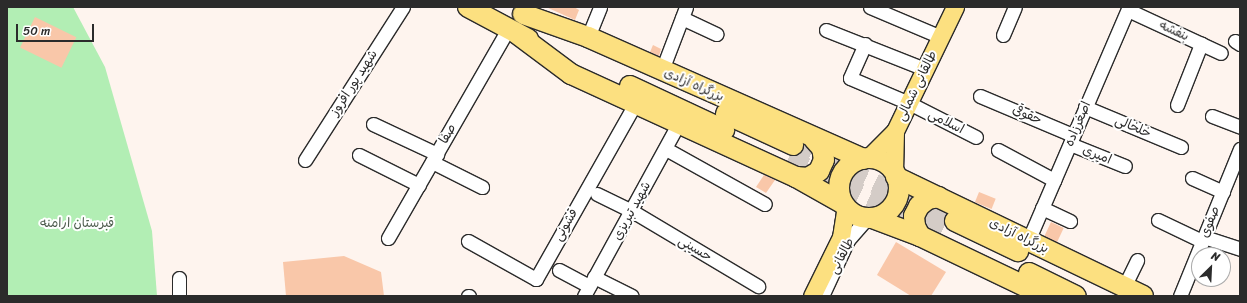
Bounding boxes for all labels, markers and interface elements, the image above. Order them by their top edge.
scale bar [18,16,96,42]
street label: بنفشه [1157,17,1191,45]
text: 50 m [23,20,50,42]
street label: شهید پور افروز [327,47,381,119]
street label: طالقانی شمالی [893,48,941,124]
street label: بزرگراه آزادی [662,65,726,105]
street label: اصغرزاده [1062,99,1094,149]
street label: حقوقی [1010,102,1044,128]
street label: اسلامی [926,106,966,138]
street label: خلخالی [1113,112,1153,142]
street label: صفا [436,121,460,147]
street label: امیری [1080,142,1114,168]
street label: شهید تبریزی [610,179,654,243]
street label: صفوی [1197,204,1223,240]
street label: قشونی [551,206,581,244]
park label: قبرستان ارامنه [40,215,114,231]
street label: بزرگراه آزادی [987,215,1051,257]
street label: حسینی [675,233,715,265]
street label: طالقانی [826,235,858,277]
text: N [1208,246,1223,267]
north arrow [1191,247,1231,287]

